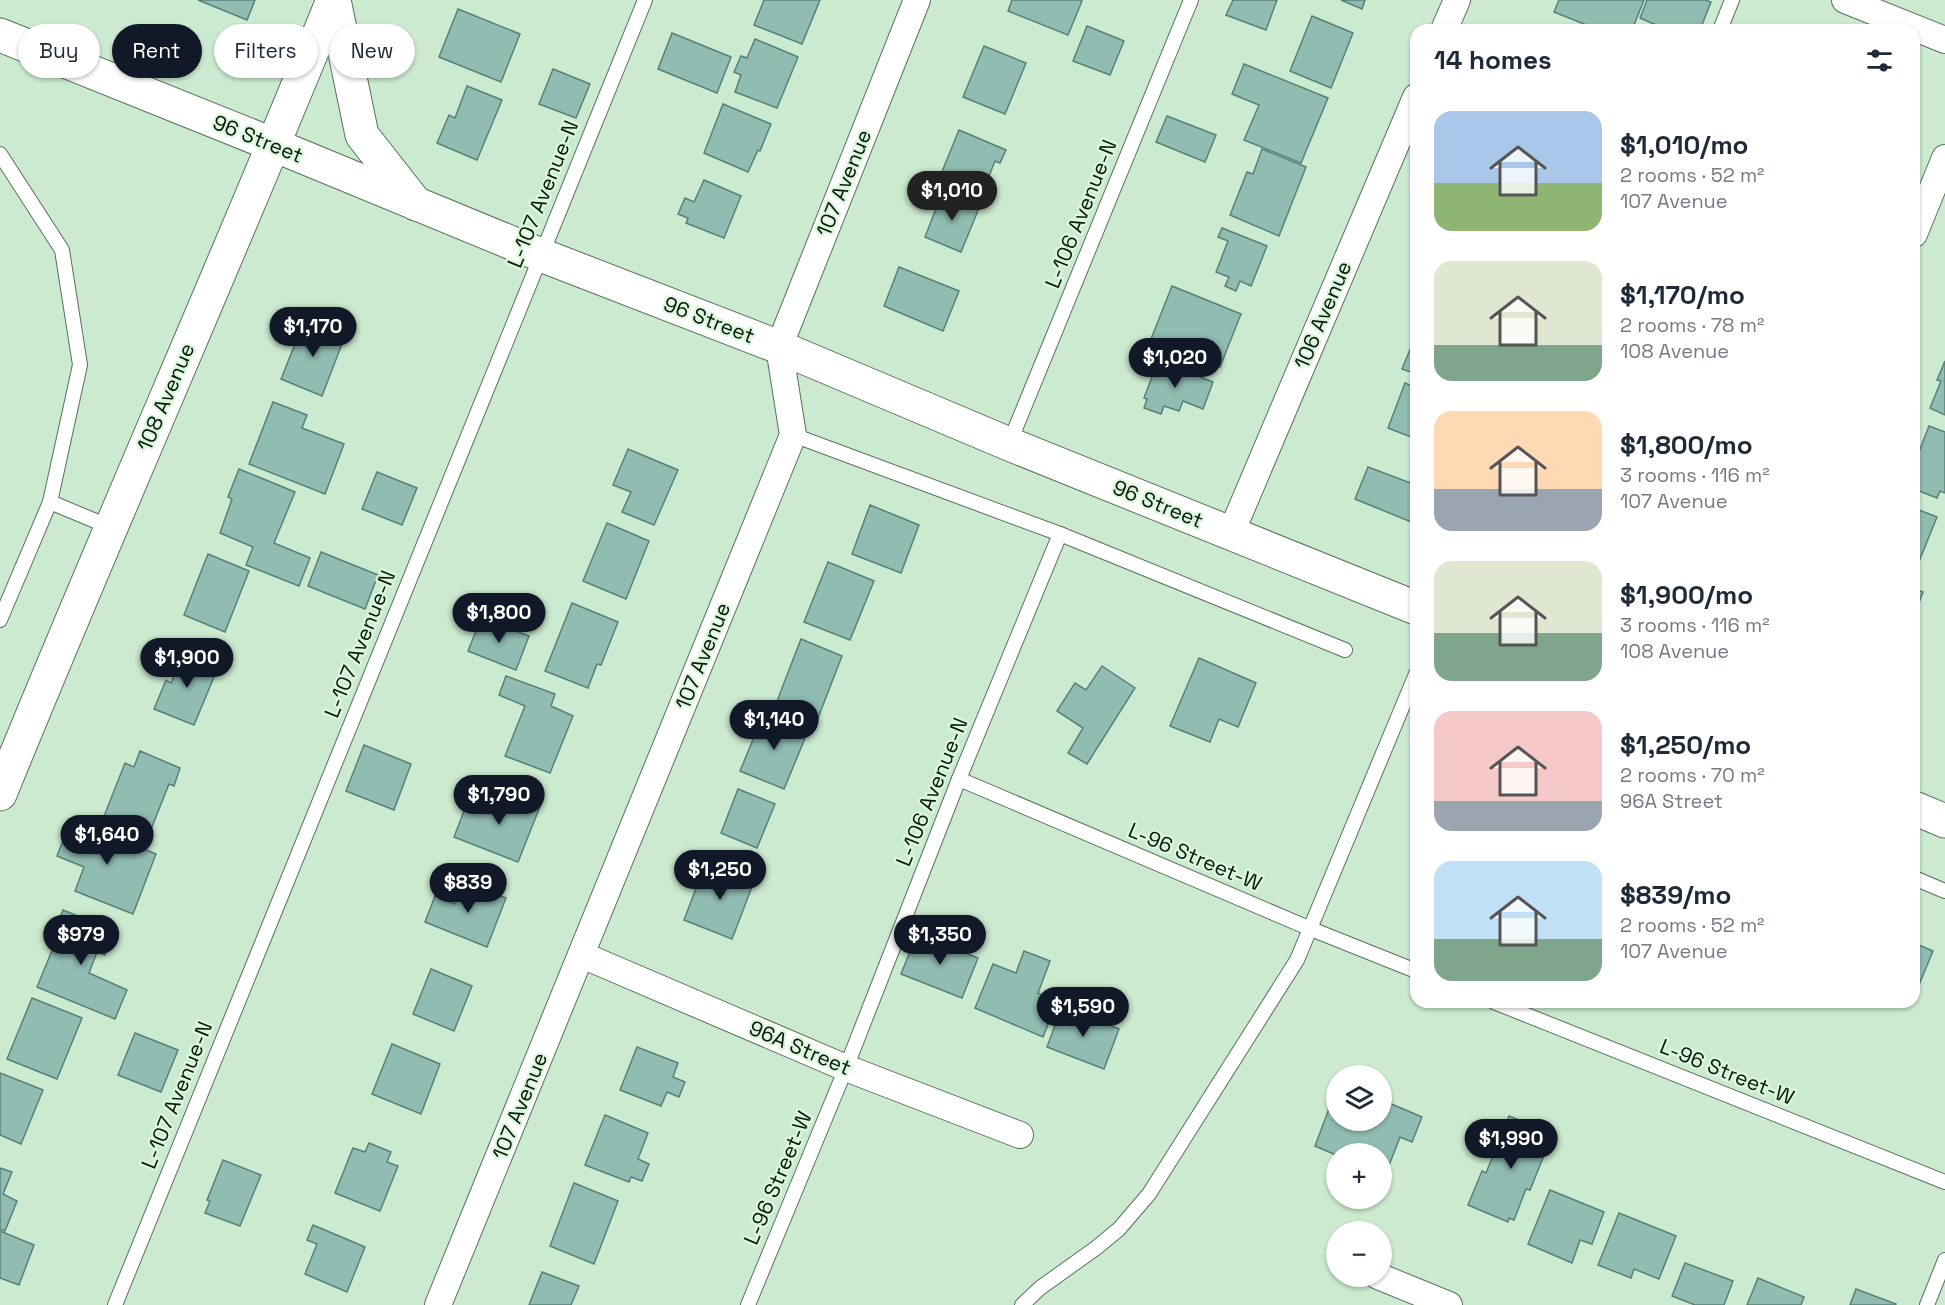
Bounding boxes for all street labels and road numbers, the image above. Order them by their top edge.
street label: 96 Street [209,108,307,169]
street label: L-107 Avenue-N [501,116,584,271]
street label: 107 Avenue [810,125,877,240]
street label: L-106 Avenue-N [1038,136,1123,292]
street label: 106 Avenue [1288,257,1357,373]
street label: 96 Street [660,290,758,349]
street label: 108 Avenue [131,339,200,455]
street label: 96 Street [1109,473,1207,534]
street label: L-107 Avenue-N [318,566,401,721]
street label: 107 Avenue [669,598,736,713]
street label: L-106 Avenue-N [889,714,974,870]
street label: L-96 Street-W [1124,816,1266,897]
street label: 96A Street [745,1014,855,1081]
street label: L-107 Avenue-N [135,1017,218,1172]
street label: L-96 Street-W [1656,1032,1798,1111]
street label: 107 Avenue [486,1048,553,1163]
street label: L-96 Street-W [737,1107,818,1249]

